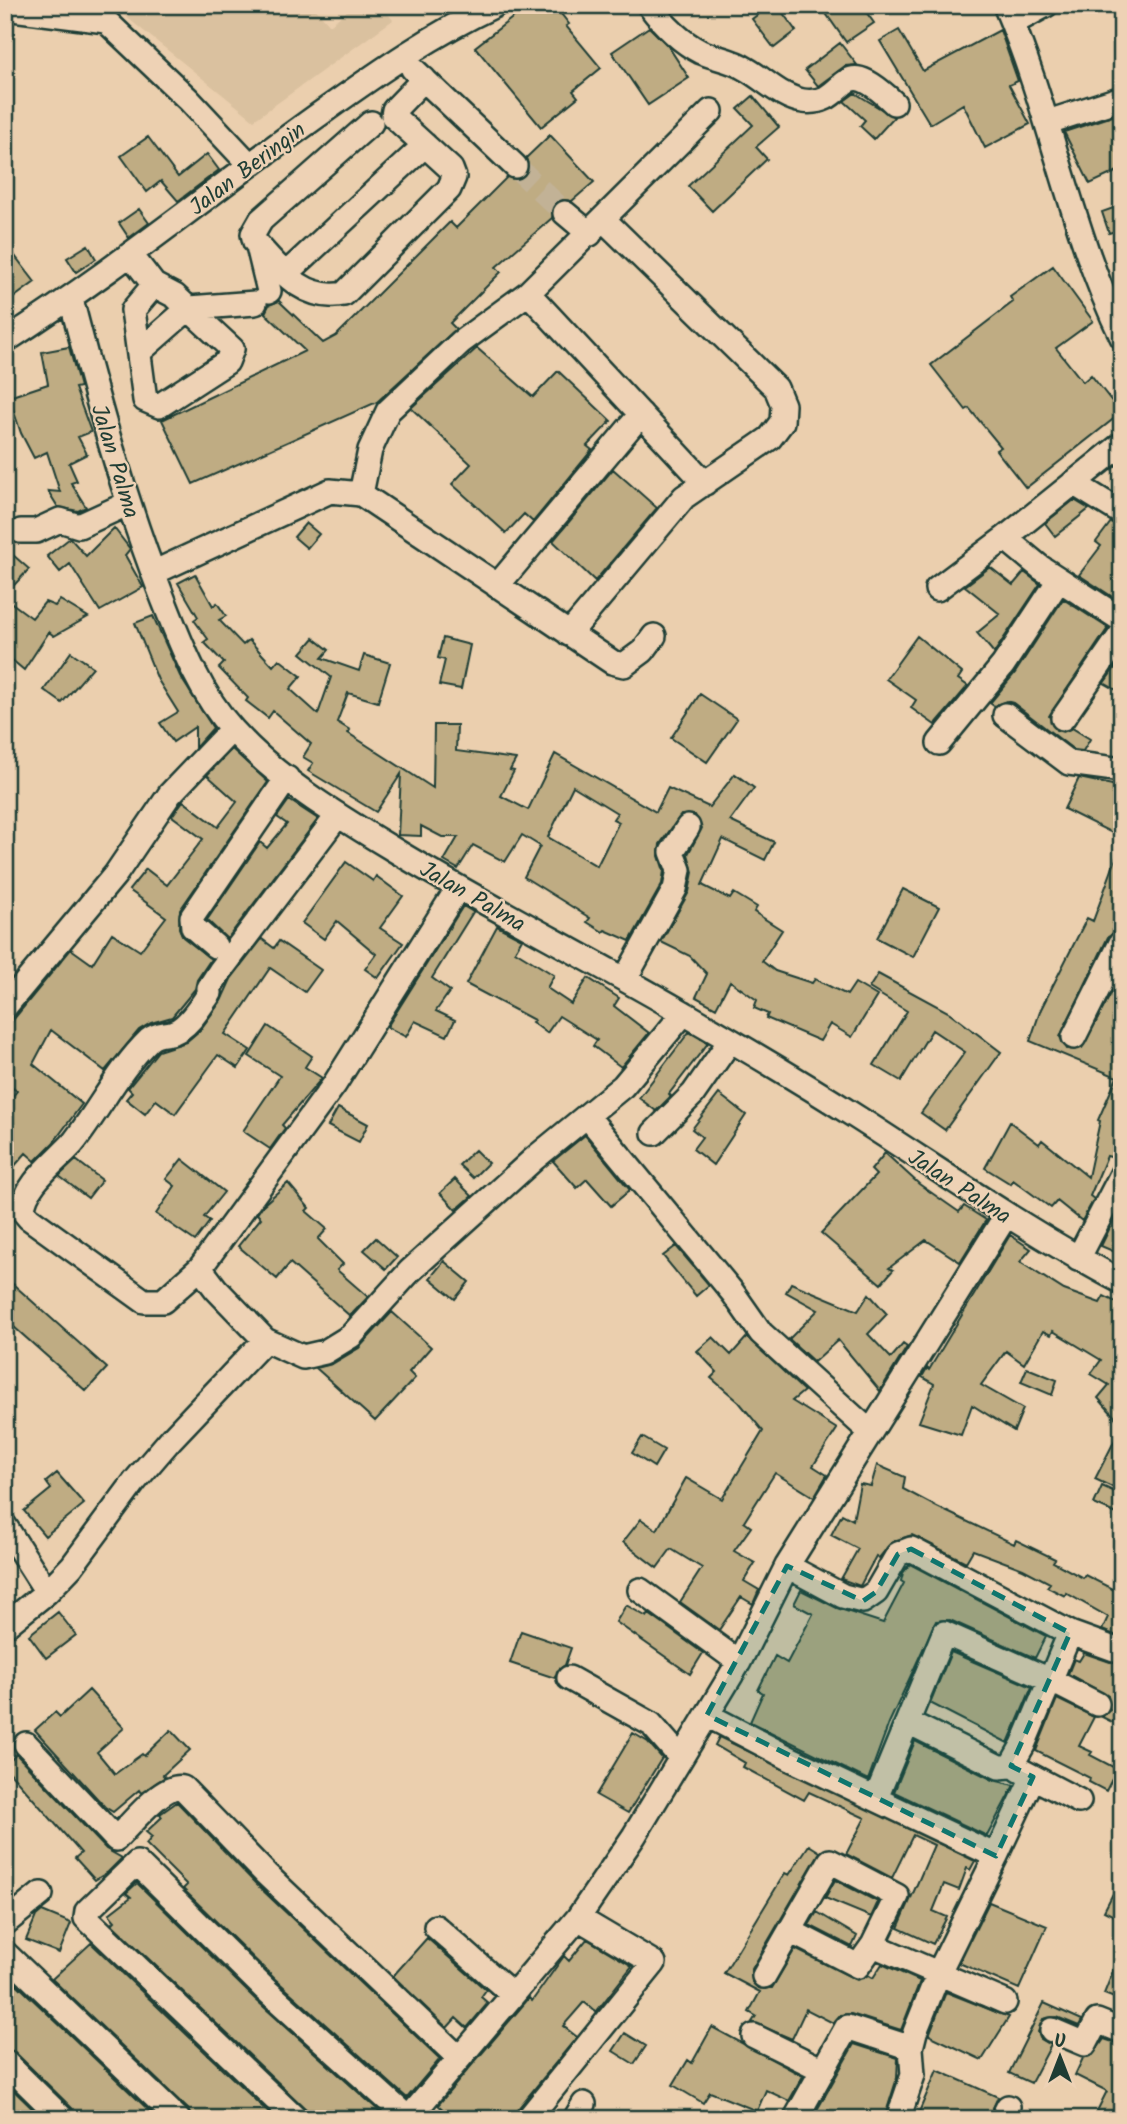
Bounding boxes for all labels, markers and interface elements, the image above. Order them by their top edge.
street label: Jalan Beringin [182,114,314,226]
street label: Jalan Palma [80,400,148,523]
street label: Jalan Palma [412,853,532,943]
street label: Jalan Palma [900,1141,1018,1235]
north arrow [1026,2022,1096,2092]
text: U [1054,2027,1066,2057]

